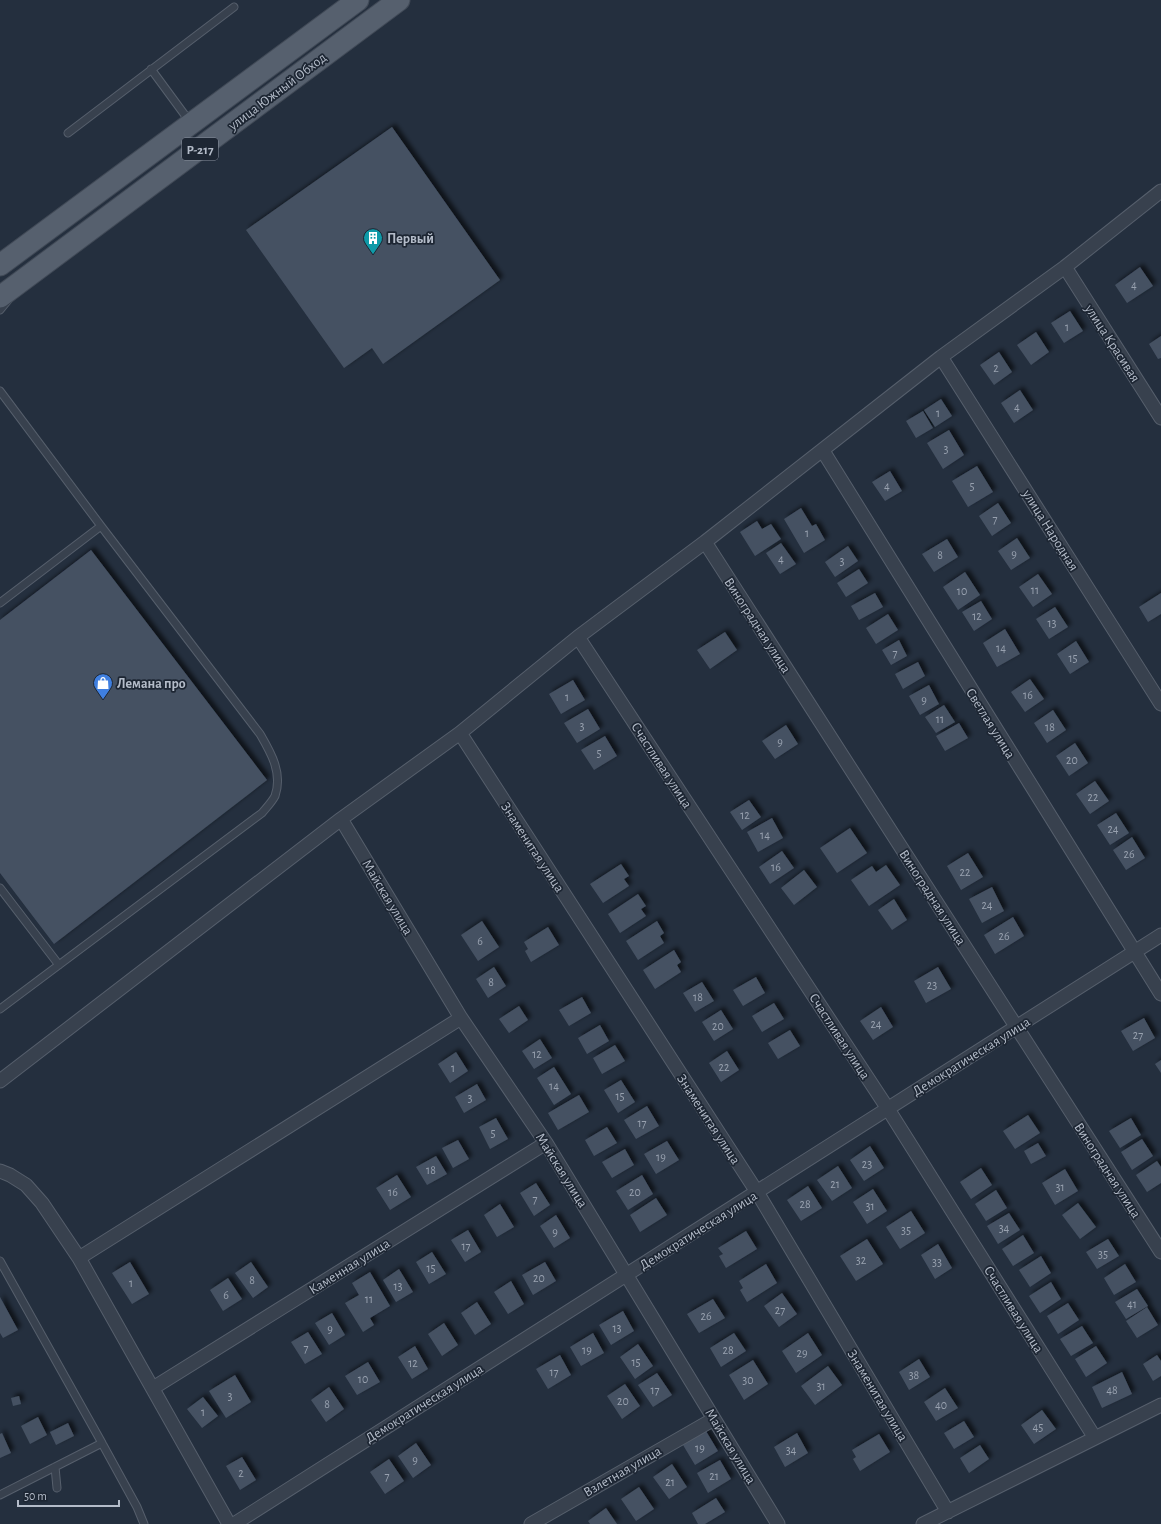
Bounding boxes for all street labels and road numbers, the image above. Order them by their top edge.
street label: улица Южный Обход [225,51,329,134]
road number: Р-217 [182,138,218,160]
street label: улица Красивая [1081,301,1142,385]
street label: улица Народная [1019,487,1081,574]
street label: Виноградная улица [721,575,793,676]
street label: Светлая улица [963,686,1018,762]
street label: Счастливая улица [628,720,694,812]
street label: Знаменитая улица [498,800,567,895]
street label: Виноградная улица [896,847,968,948]
street label: Майская улица [359,857,415,938]
street label: Счастливая улица [806,991,872,1083]
street label: Демократическая улица [910,1015,1033,1099]
street label: Знаменитая улица [674,1072,743,1167]
street label: Виноградная улица [1071,1120,1143,1221]
street label: Майская улица [533,1131,590,1211]
street label: Демократическая улица [637,1189,760,1273]
street label: Каменная улица [307,1236,393,1297]
street label: Счастливая улица [981,1264,1046,1356]
street label: Знаменитая улица [844,1347,910,1444]
street label: Демократическая улица [363,1362,486,1446]
street label: Майская улица [702,1406,758,1487]
street label: Взлетная улица [581,1444,664,1500]

